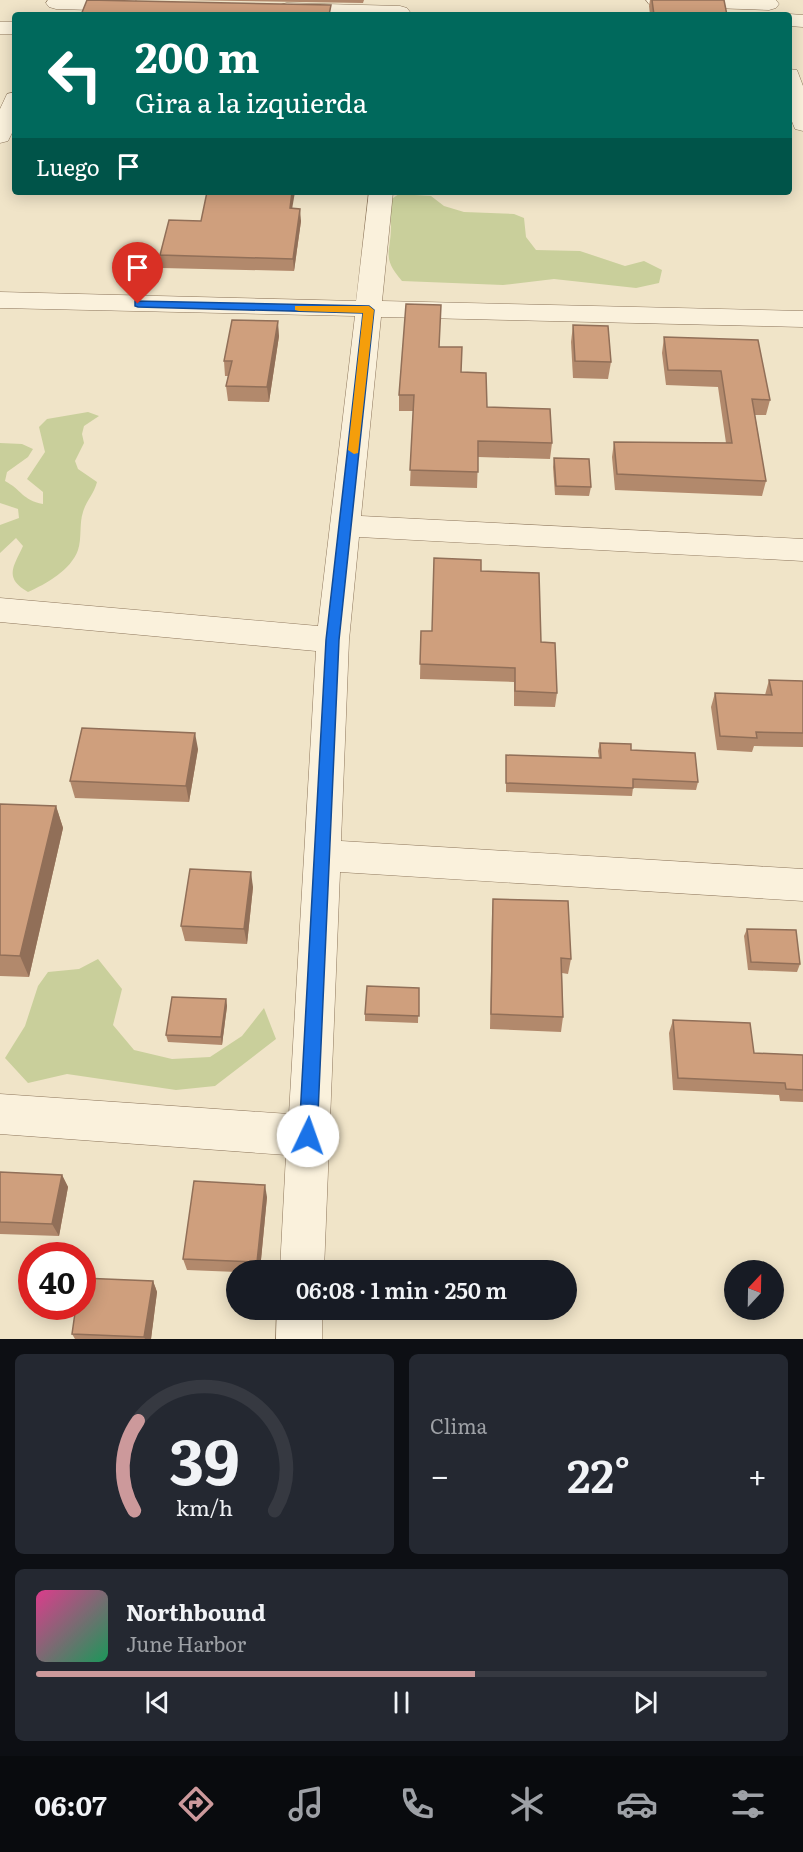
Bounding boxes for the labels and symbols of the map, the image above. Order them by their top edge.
pin [112,242,163,304]
position arrow [276,1104,340,1168]
speed limit sign: 40 [18,1242,96,1320]
north arrow [724,1260,784,1320]

